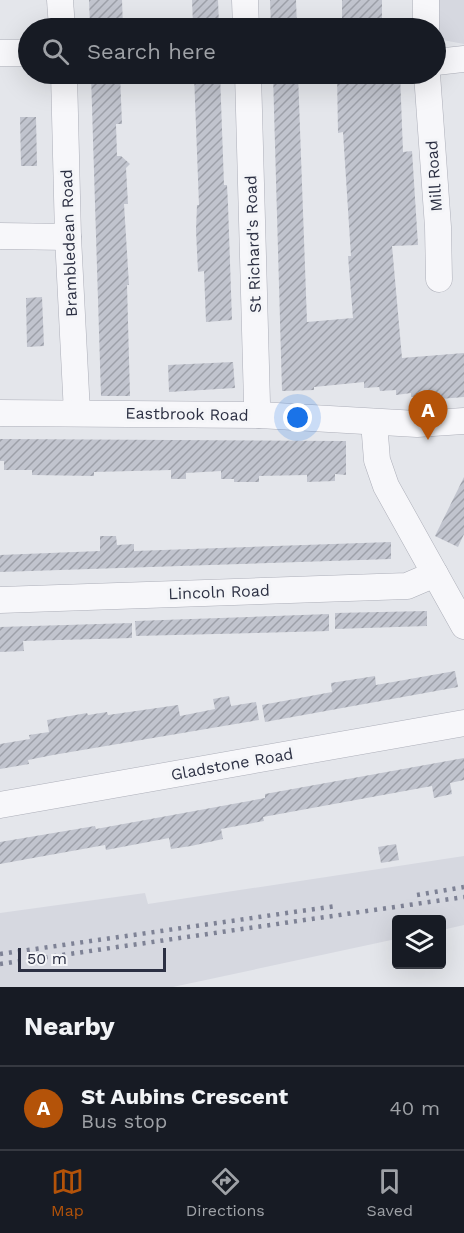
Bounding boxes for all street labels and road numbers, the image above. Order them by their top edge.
street label: Mill Road [422,140,446,212]
street label: Brambledean Road [57,169,81,317]
street label: St Richard's Road [241,175,265,313]
street label: Eastbrook Road [125,403,249,425]
street label: Lincoln Road [168,581,270,603]
street label: Gladstone Road [169,744,295,784]

